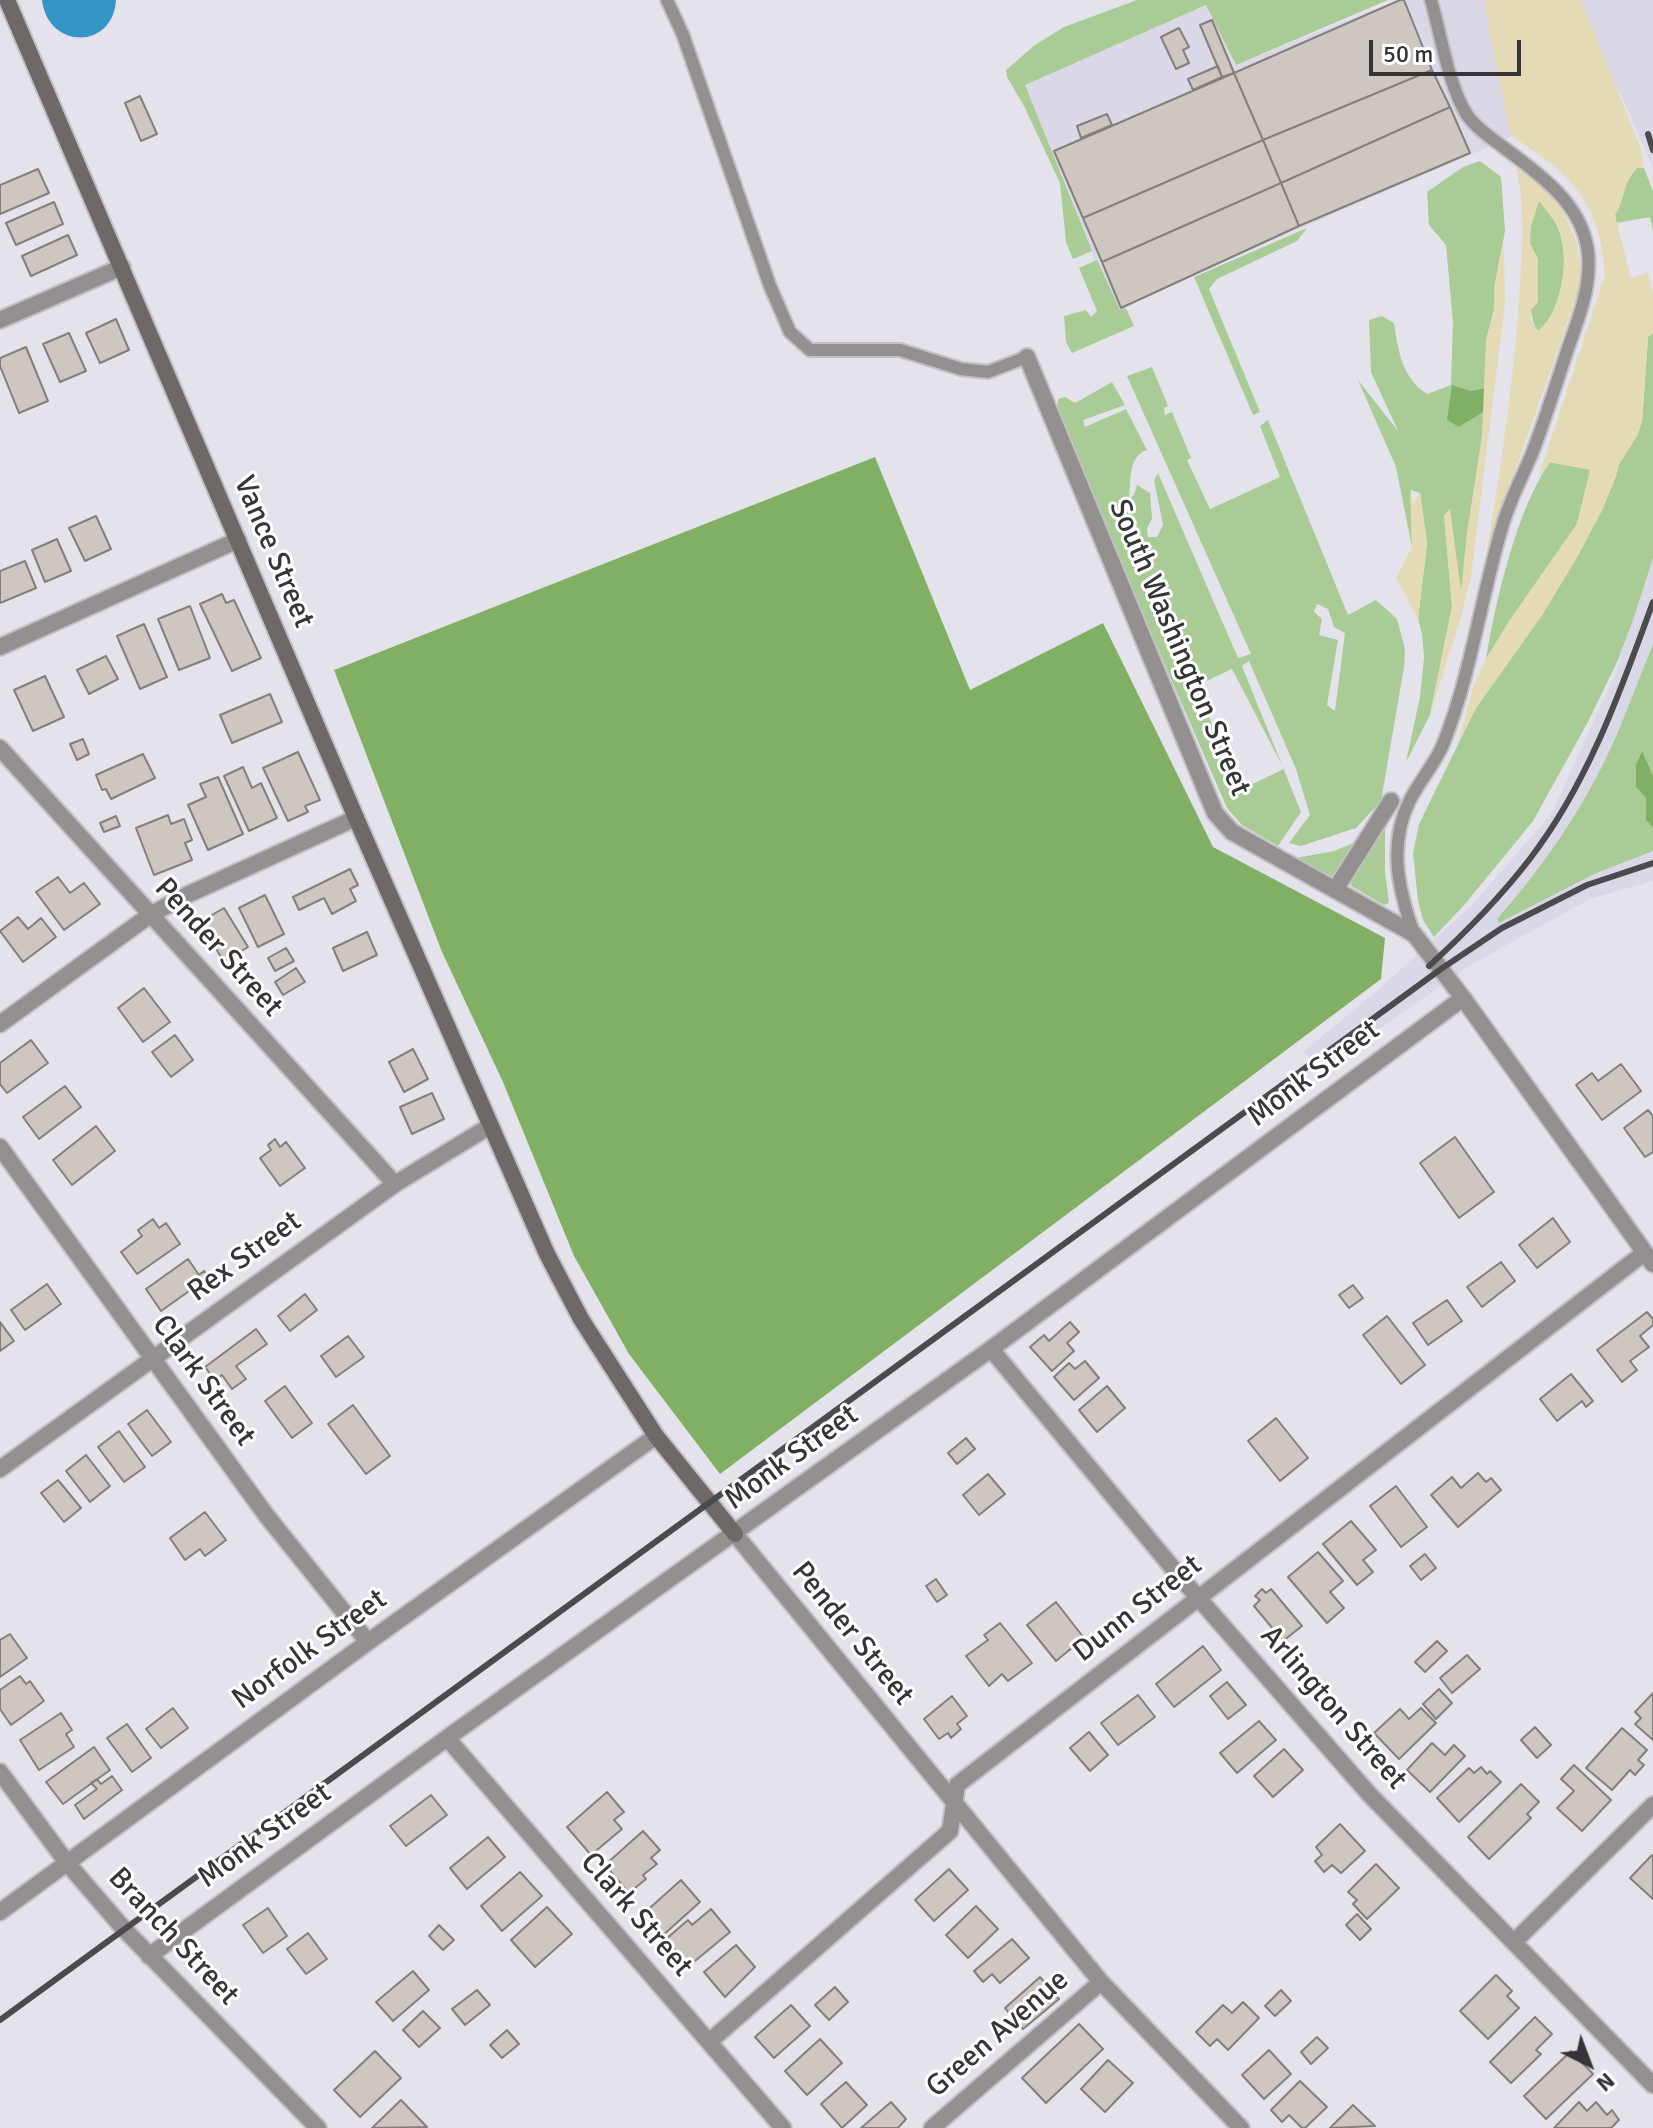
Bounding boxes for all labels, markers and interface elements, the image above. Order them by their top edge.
scale bar [1373,24,1525,74]
text: 50 m [1383,39,1433,69]
street label: Vance Street [225,471,321,633]
street label: South Washington Street [1100,494,1258,802]
street label: Pender Street [146,871,290,1025]
street label: Monk Street [1241,1013,1387,1135]
street label: Rex Street [181,1204,309,1310]
street label: Clark Street [143,1309,263,1453]
street label: Monk Street [718,1398,866,1518]
street label: Dunn Street [1066,1548,1210,1670]
street label: Pender Street [783,1555,921,1713]
street label: Norfolk Street [226,1582,394,1718]
street label: Arlington Street [1252,1619,1414,1797]
street label: Monk Street [191,1776,339,1896]
street label: Clark Street [572,1845,700,1985]
street label: Branch Street [100,1861,246,2013]
street label: Green Avenue [920,1962,1076,2106]
north arrow [1549,2024,1629,2104]
text: N [1591,2067,1620,2097]

